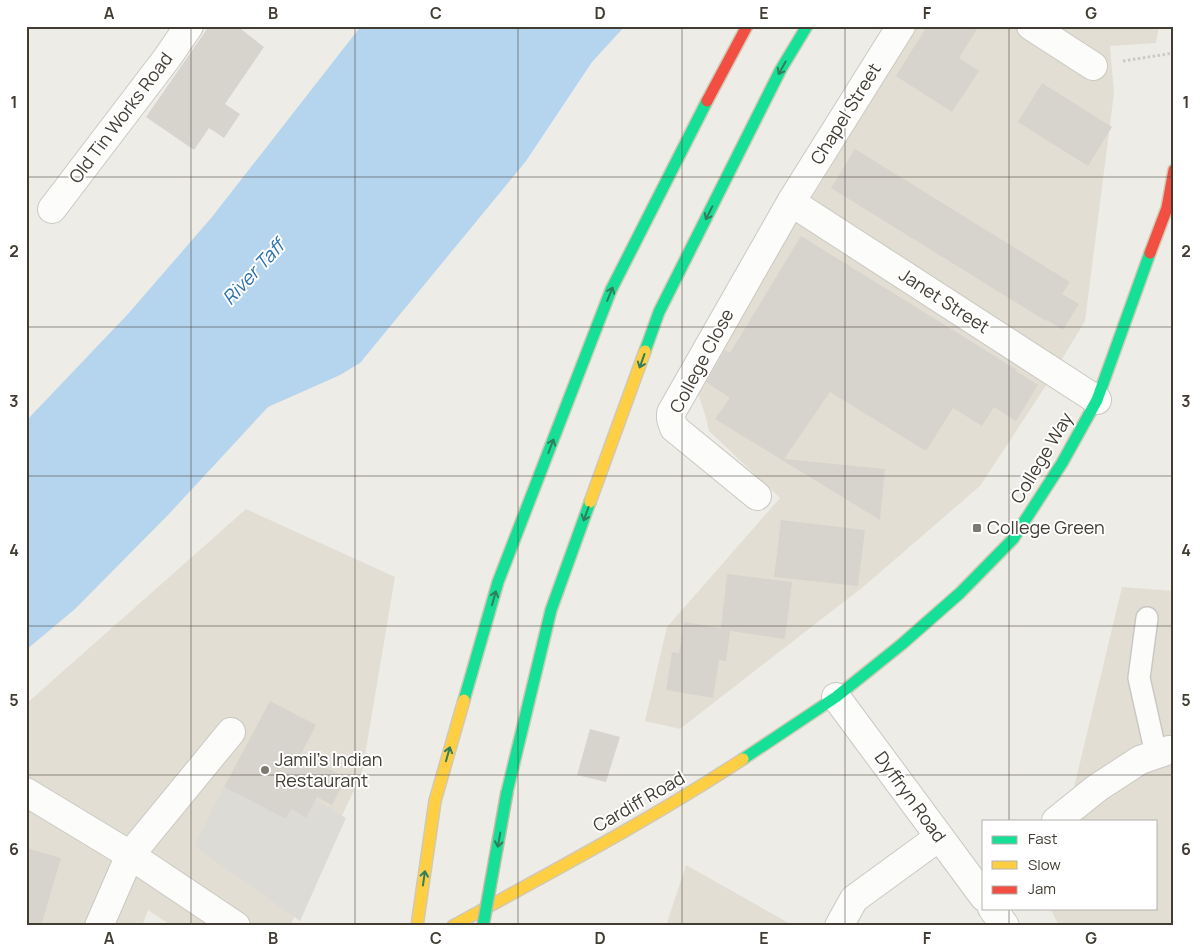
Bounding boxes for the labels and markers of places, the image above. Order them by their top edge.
place label: College Green [987,515,1105,539]
marker: College Green [971,522,983,534]
place label: Jamil's Indian Restaurant [275,747,382,792]
marker: Jamil's Indian Restaurant [259,764,271,776]

